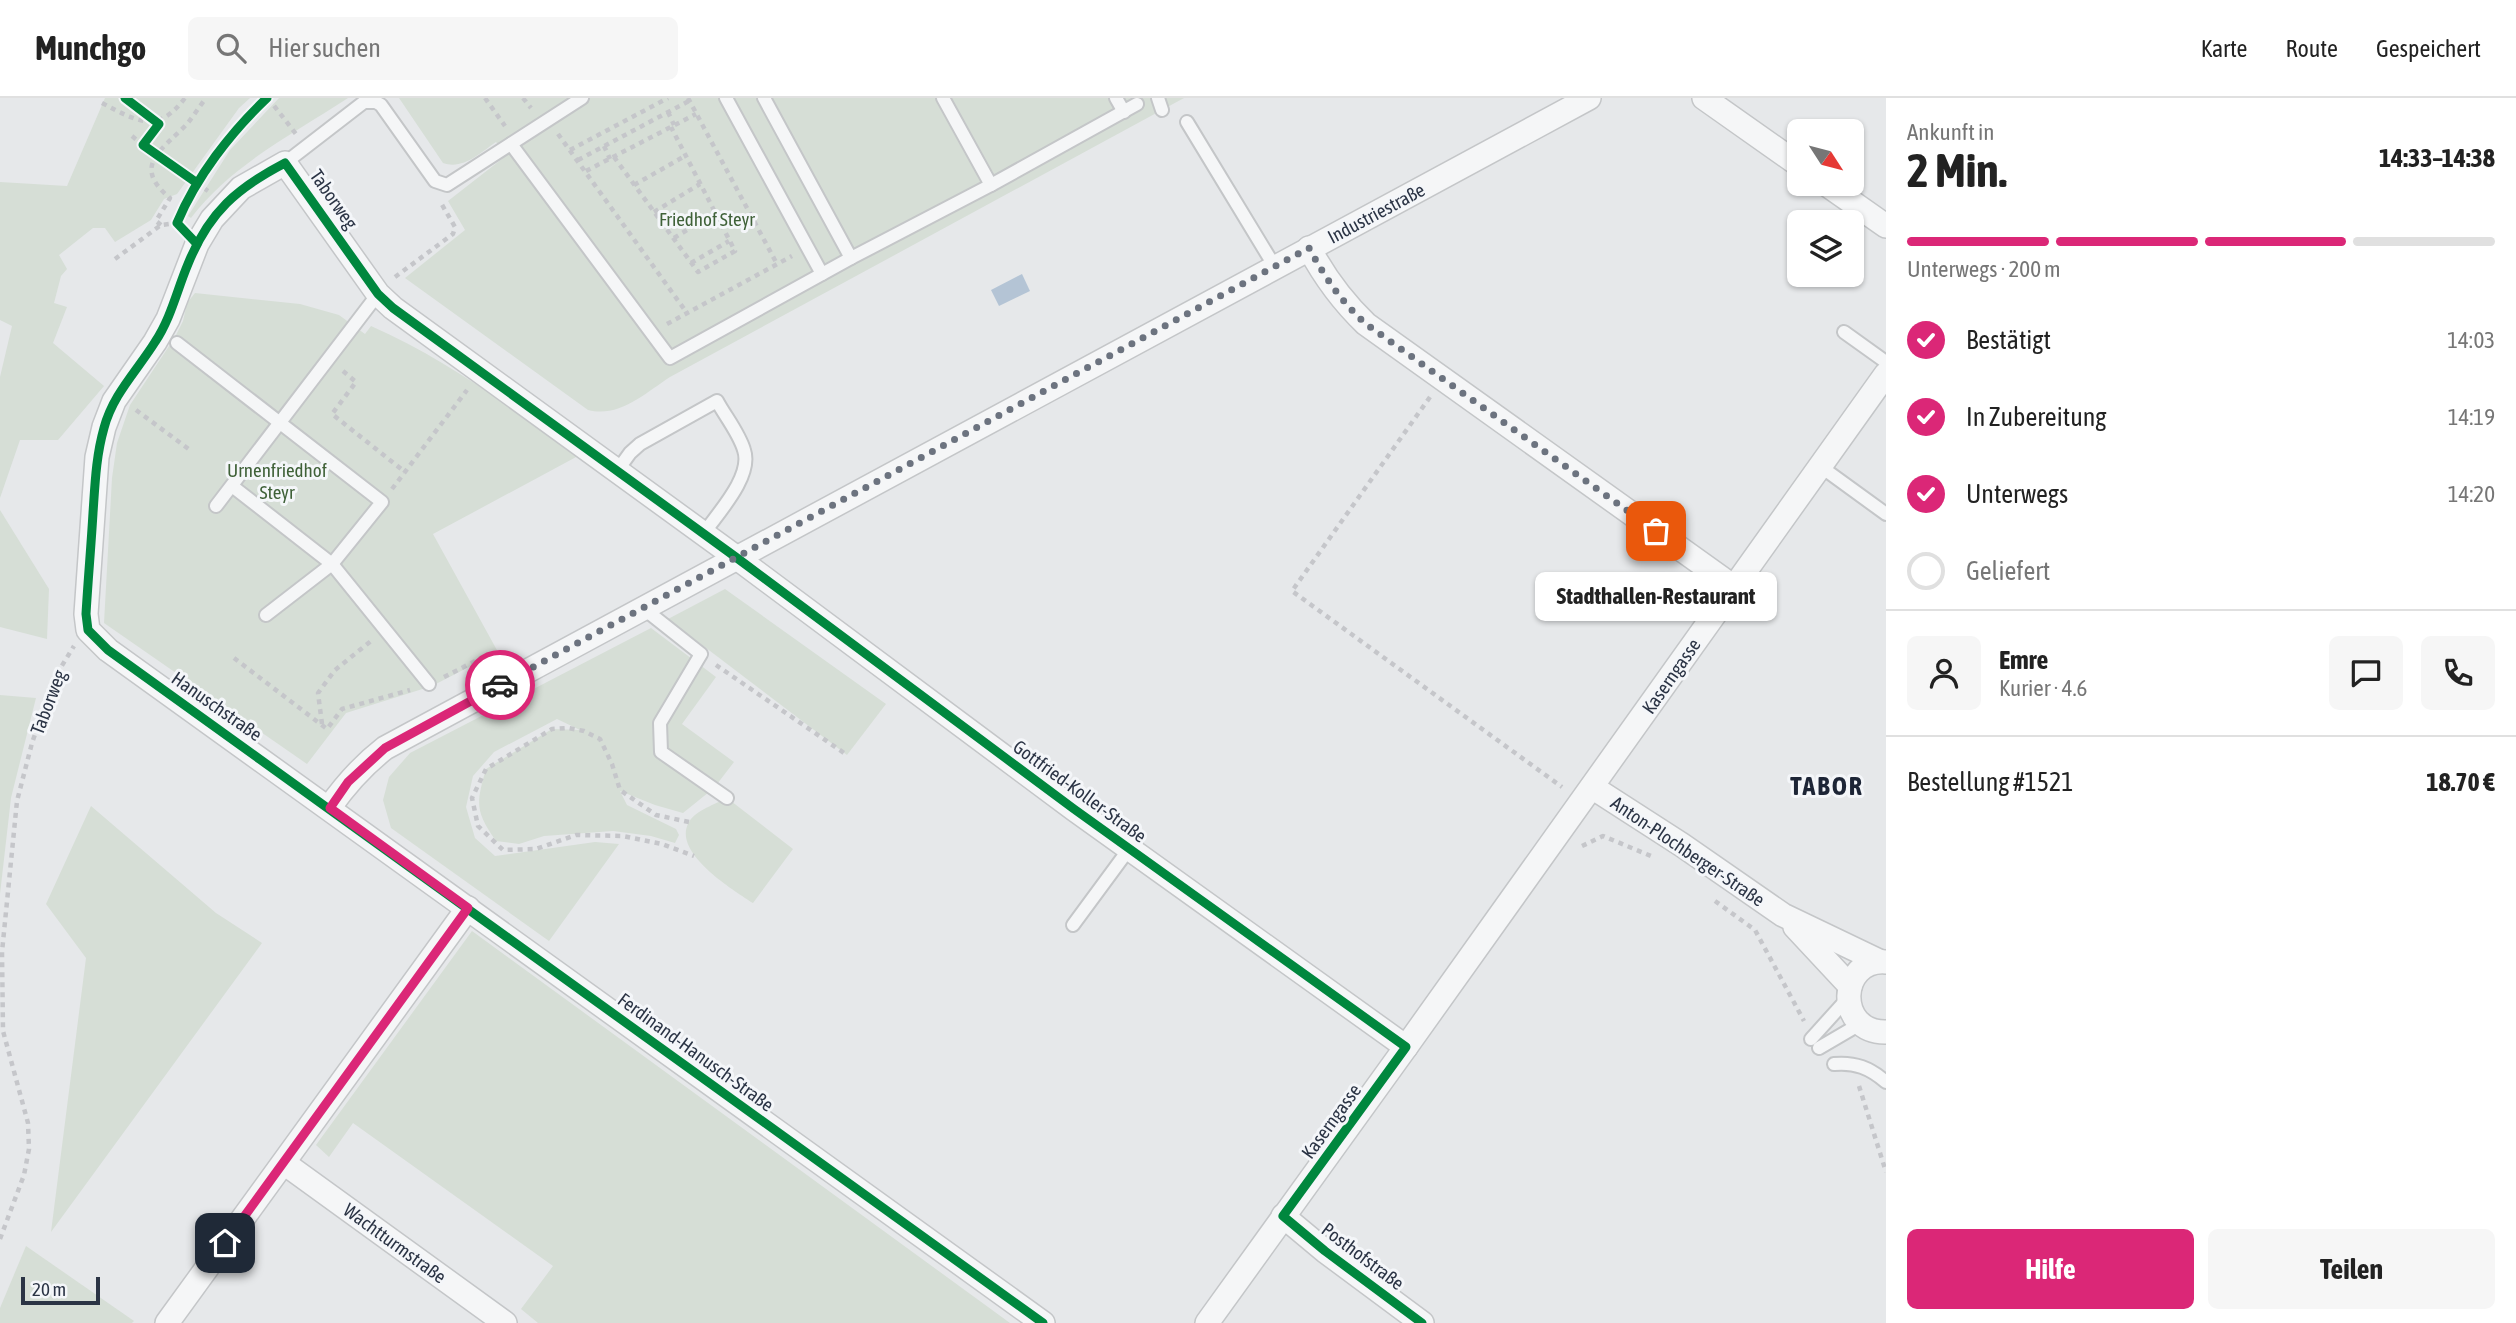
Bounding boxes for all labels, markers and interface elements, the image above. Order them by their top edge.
search box [188,17,678,80]
text: Munchgo [35,29,146,67]
icon: search [212,29,250,67]
text: Hier suchen [268,33,381,63]
text: Karte [2201,35,2247,62]
text: Route [2285,35,2338,62]
text: Gespeichert [2376,35,2481,62]
north arrow [1787,119,1864,196]
map controls [1787,119,1864,287]
text: Ankunft in [1907,119,1994,145]
text: 14:33–14:38 [2379,143,2495,173]
text: 2 Min. [1907,144,2007,197]
street label: Taborweg [306,165,363,234]
street label: Industriestraße [1324,178,1428,248]
park label: Friedhof Steyr [659,208,755,230]
button: layers [1787,210,1864,287]
text: Unterwegs · 200 m [1907,256,2061,282]
icon: check [1907,321,1945,359]
text: Bestätigt [1966,325,2051,355]
text: 14:03 [2447,327,2495,353]
icon: check [1907,398,1945,436]
text: In Zubereitung [1966,402,2106,432]
text: 14:19 [2448,404,2495,430]
park label: Urnenfriedhof Steyr [227,459,327,503]
icon: check [1907,475,1945,513]
text: Unterwegs [1966,479,2068,509]
text: 14:20 [2448,481,2495,507]
pin [1626,501,1686,561]
icon: bag [1637,512,1675,550]
text: Geliefert [1966,556,2050,586]
callout: Stadthallen-Restaurant [1535,573,1777,622]
text: Stadthallen-Restaurant [1557,583,1755,609]
street label: Kaserngasse [1637,634,1705,718]
button: person [1907,636,1981,710]
button: chat [2329,636,2403,710]
button: phone [2421,636,2495,710]
text: Emre [1999,645,2048,675]
courier [465,650,535,720]
street label: Taborweg [26,666,71,737]
icon: car [481,666,519,704]
street label: Hanuschstraße [168,667,266,745]
text: Kurier · 4.6 [1999,675,2087,701]
street label: Gottfried-Koller-Straße [1009,735,1151,847]
text: Bestellung #1521 [1907,767,2073,797]
text: 18.70 € [2426,767,2495,797]
district label: TABOR [1790,771,1864,801]
street label: Anton-Plochberger-Straße [1607,791,1769,911]
street label: Ferdinand-Hanusch-Straße [614,988,778,1116]
street label: Kaserngasse [1297,1080,1365,1162]
street label: Wachtturmstraße [339,1198,451,1288]
pin [195,1213,255,1273]
street label: Posthofstraße [1317,1218,1409,1294]
icon: home [206,1224,244,1262]
button: Hilfe [1907,1229,2194,1309]
button: Teilen [2208,1229,2495,1309]
scale bar [21,1274,100,1306]
text: 20 m [32,1278,66,1300]

